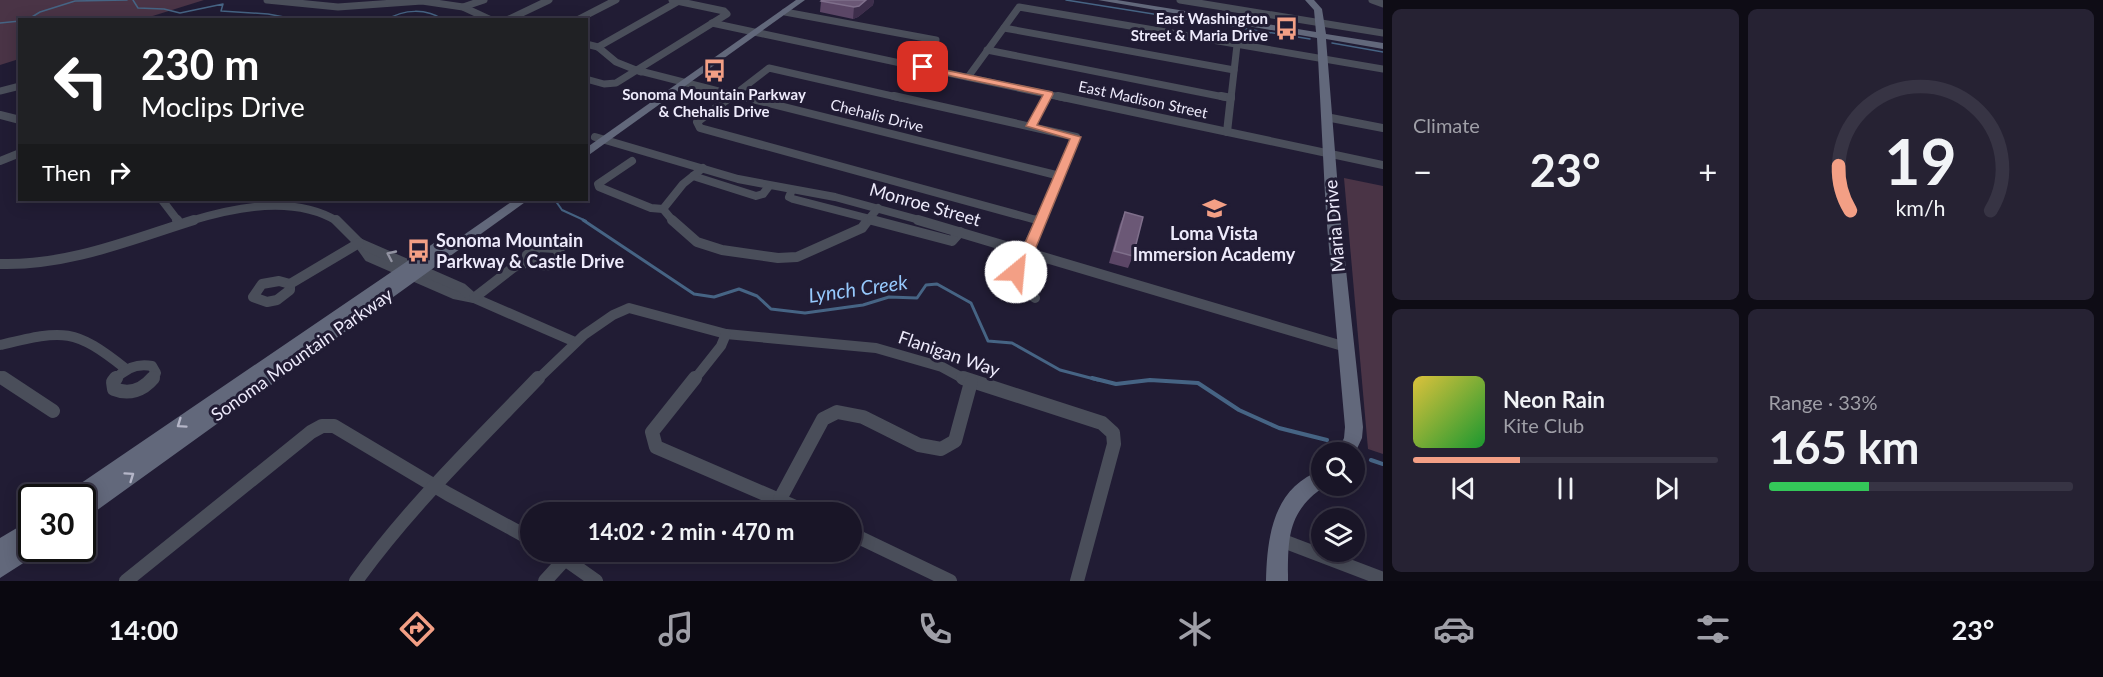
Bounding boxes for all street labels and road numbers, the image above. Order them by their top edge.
street label: East Madison Street [1077,77,1210,122]
street label: Chehalis Drive [829,95,926,135]
street label: Monroe Street [867,178,984,231]
street label: Maria Drive [1319,179,1349,273]
street label: Sonoma Mountain Parkway [206,283,397,425]
street label: Flanigan Way [896,325,1004,381]

